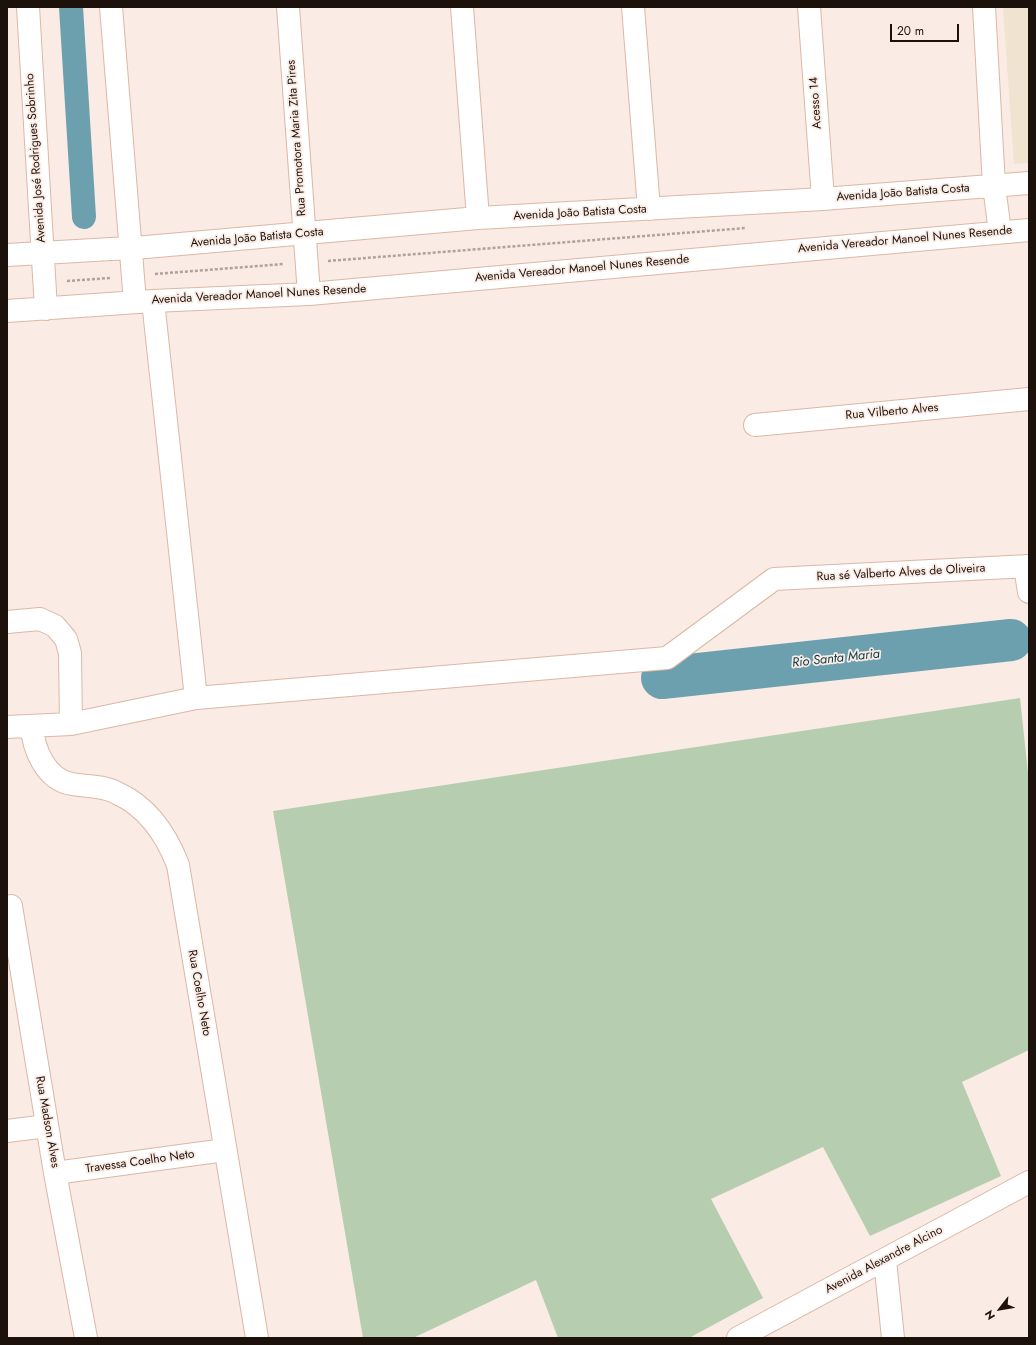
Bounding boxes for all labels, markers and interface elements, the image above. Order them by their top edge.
scale bar [892,16,961,42]
text: 20 m [897,22,924,40]
street label: Rua Promotora Maria Zita Pires [284,59,310,217]
street label: Avenida José Rodrigues Sobrinho [23,73,49,243]
street label: Acesso 14 [807,77,825,129]
street label: Avenida João Batista Costa [836,181,970,205]
street label: Avenida João Batista Costa [513,202,647,224]
street label: Avenida Vereador Manoel Nunes Resende [797,223,1013,257]
street label: Avenida João Batista Costa [190,225,324,251]
street label: Avenida Vereador Manoel Nunes Resende [474,252,690,286]
street label: Avenida Vereador Manoel Nunes Resende [151,282,367,308]
street label: Rua Vilberto Alves [845,401,939,423]
street label: Rua sé Valberto Alves de Oliveira [816,561,986,585]
water label: Rio Santa Maria [791,647,881,671]
street label: Rua Coelho Neto [184,949,214,1037]
street label: Rua Madson Alves [32,1075,62,1169]
street label: Travessa Coelho Neto [85,1147,195,1177]
street label: Avenida Alexandre Alcino [823,1223,945,1297]
north arrow [980,1289,1020,1329]
text: N [981,1307,999,1323]

